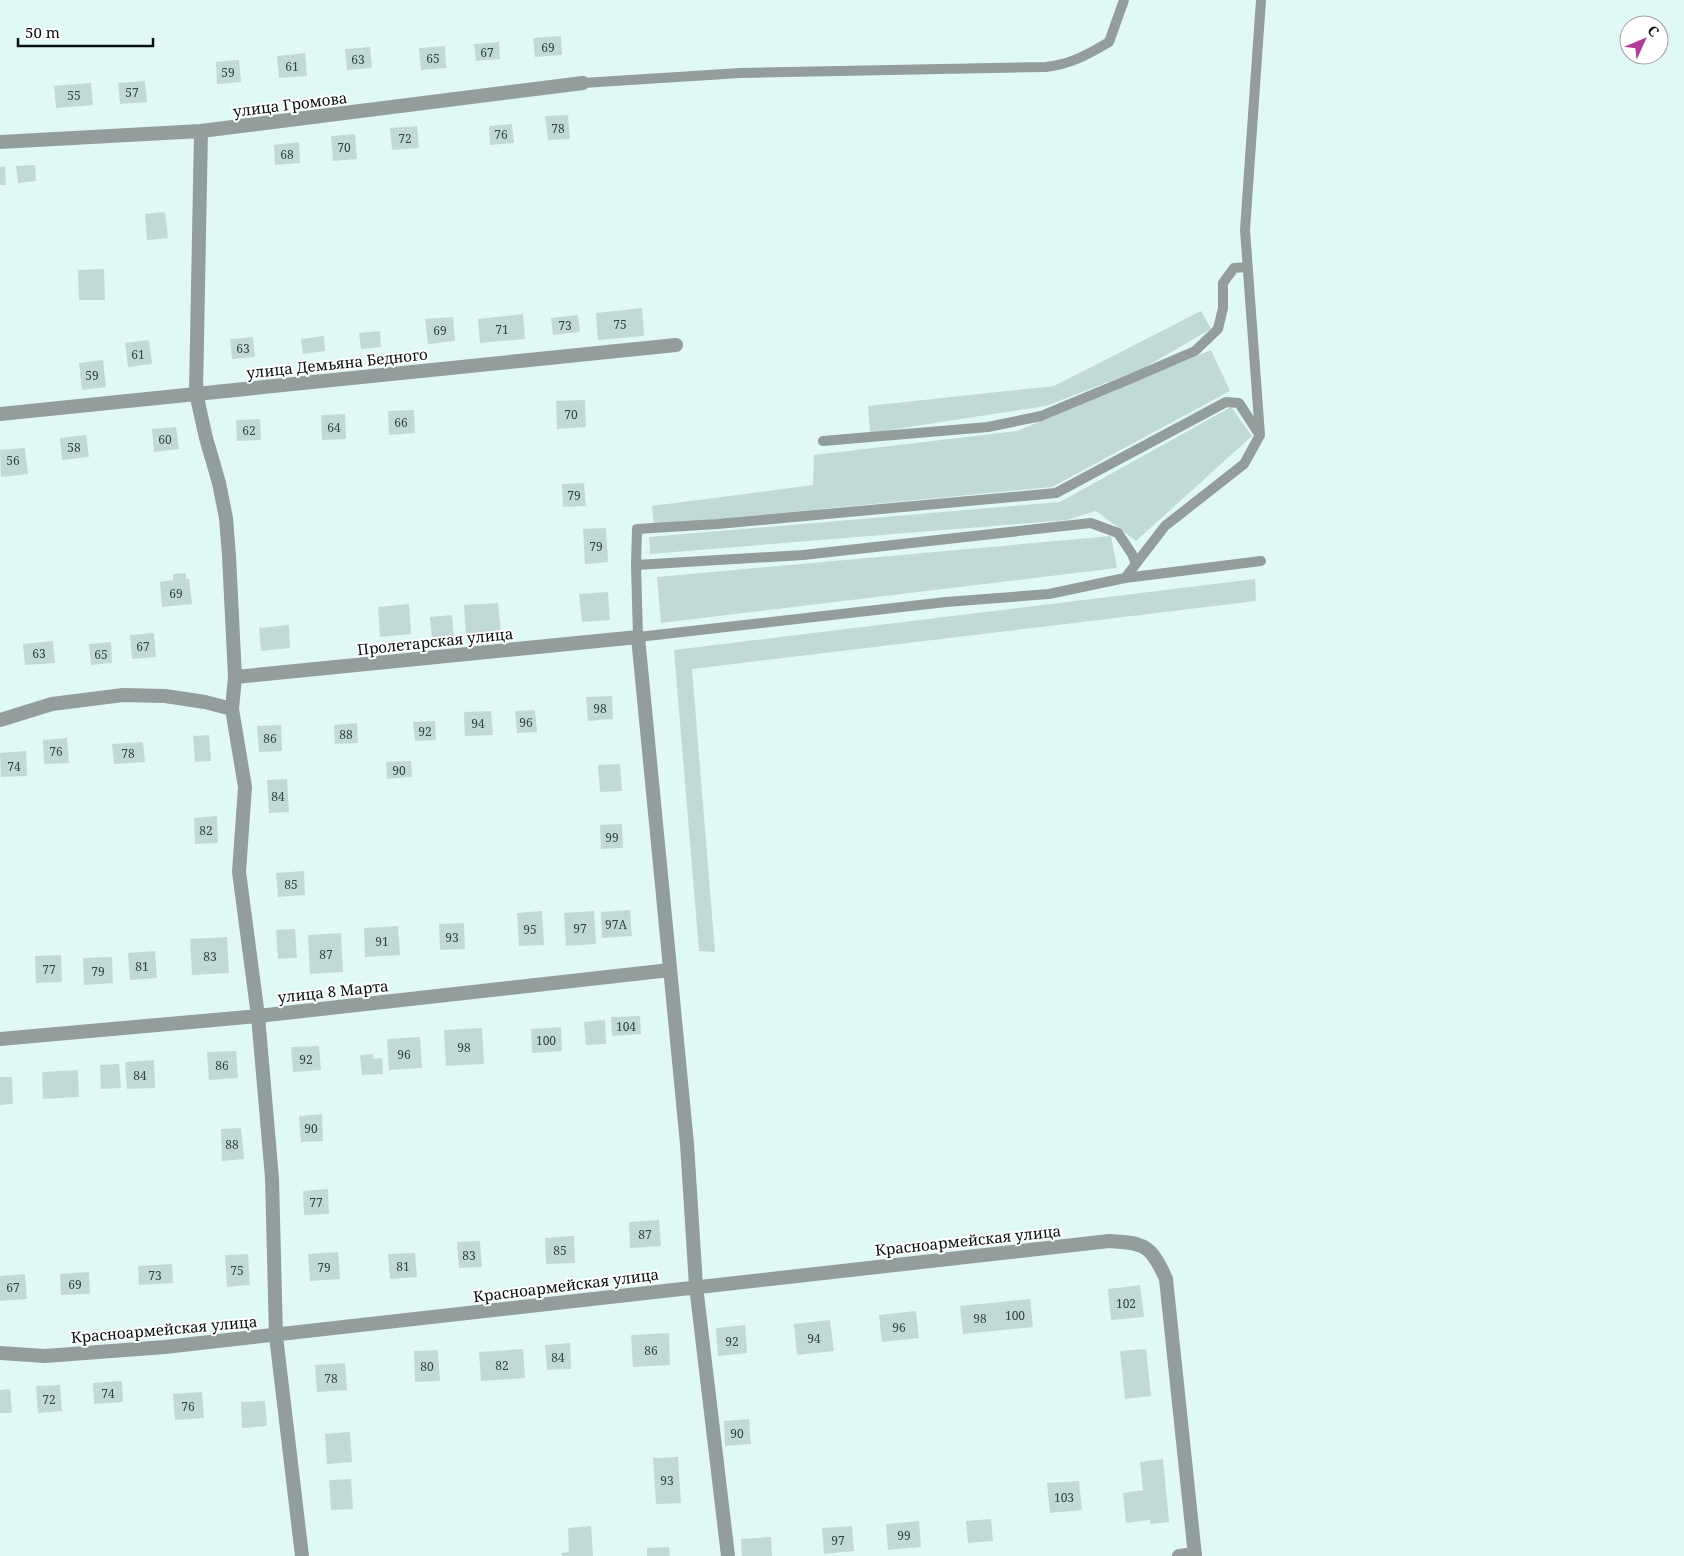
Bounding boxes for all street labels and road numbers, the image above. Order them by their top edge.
street label: улица Громова [232,87,348,121]
street label: улица Демьяна Бедного [245,344,429,382]
street label: Пролетарская улица [356,623,514,659]
street label: улица 8 Марта [277,975,389,1007]
street label: Красноармейская улица [874,1220,1062,1260]
street label: Красноармейская улица [472,1264,660,1306]
street label: Красноармейская улица [70,1311,258,1347]

